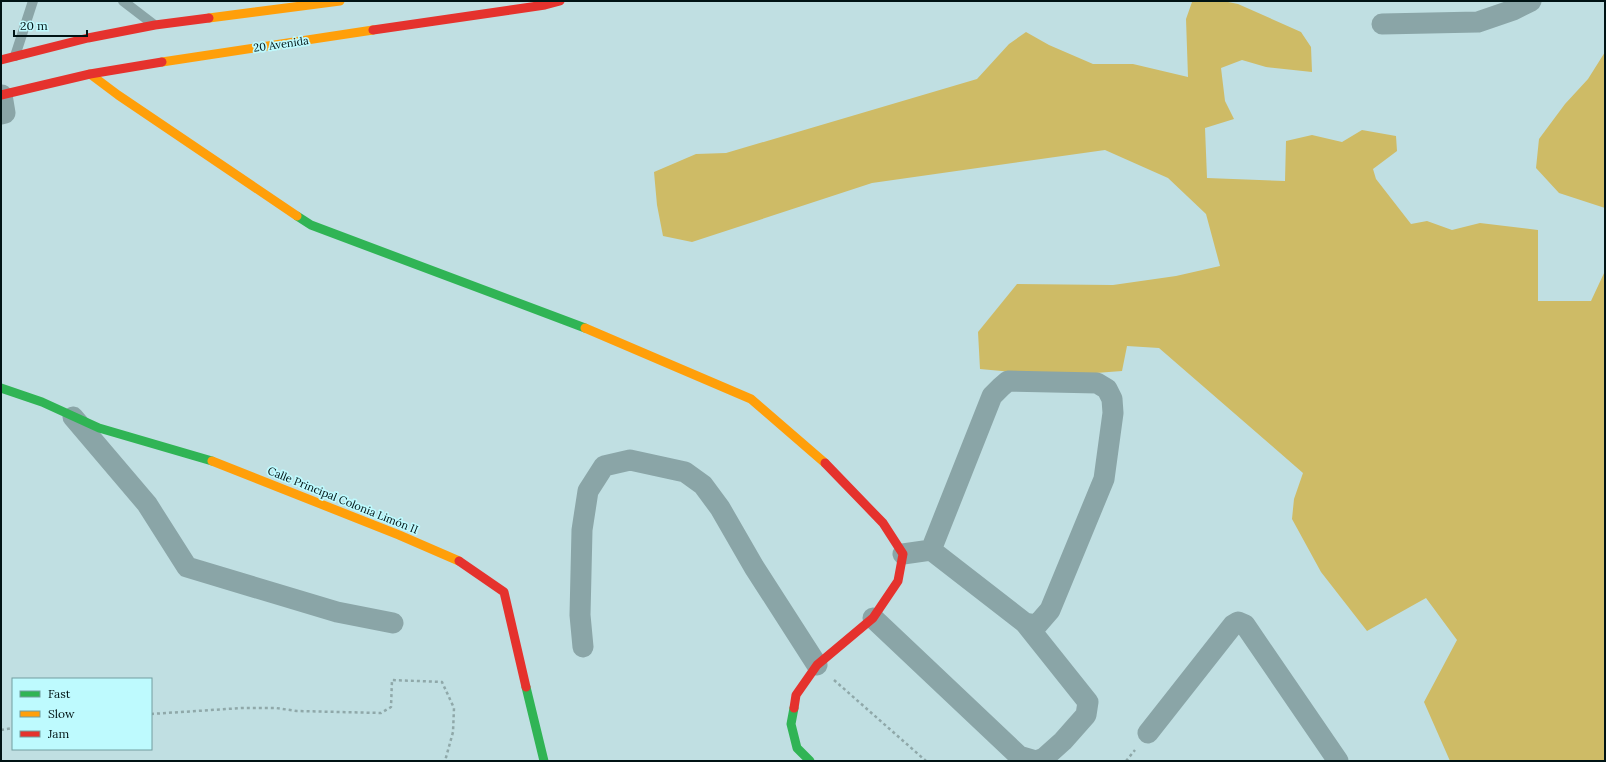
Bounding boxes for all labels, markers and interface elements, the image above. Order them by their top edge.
scale bar [14,12,87,38]
text: 20 m [20,18,48,33]
street label: 20 Avenida [252,33,310,55]
street label: Calle Principal Colonia Limón II [266,463,421,537]
legend [12,678,152,750]
text: Fast [48,686,71,701]
text: Slow [48,706,75,721]
text: Jam [47,726,69,741]

